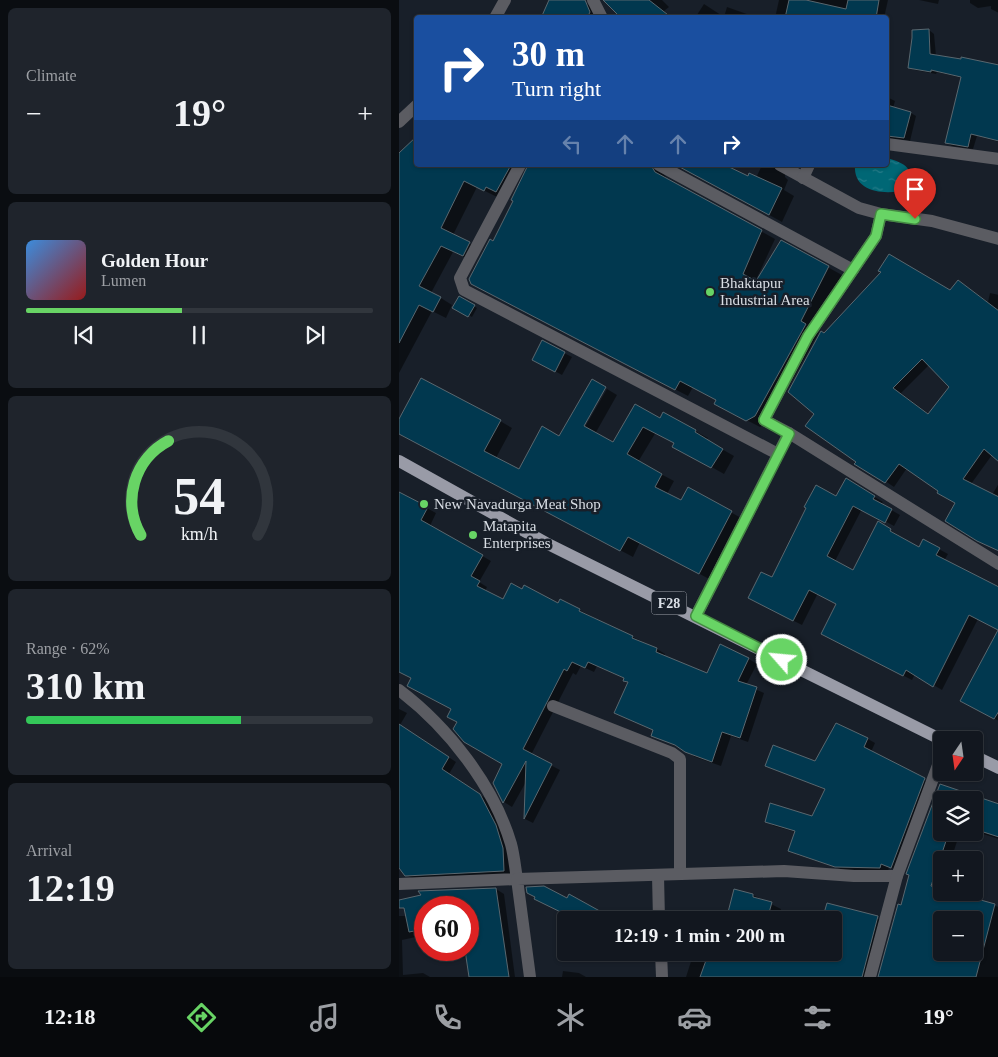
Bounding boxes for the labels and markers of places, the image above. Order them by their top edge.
pin [894,168,936,219]
place label: Bhaktapur Industrial Area [720,275,810,308]
marker: Bhaktapur Industrial Area [704,286,716,298]
place label: New Navadurga Meat Shop [434,496,601,512]
marker: New Navadurga Meat Shop [418,498,430,510]
place label: Matapita Enterprises [483,518,551,551]
marker: Matapita Enterprises [467,529,479,541]

